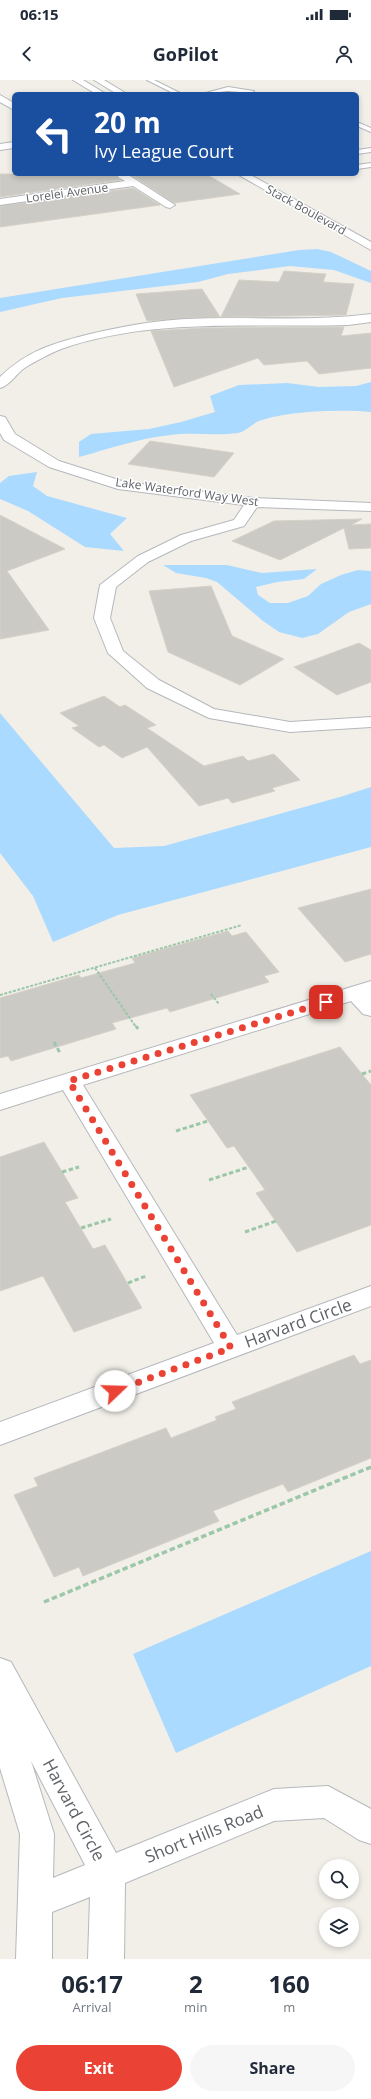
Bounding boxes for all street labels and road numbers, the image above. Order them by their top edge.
street label: Lorelei Avenue [25,178,109,207]
street label: Stack Boulevard [263,180,350,239]
street label: Lake Waterford Way West [115,473,260,510]
street label: Harvard Circle [241,1292,355,1353]
street label: Harvard Circle [38,1755,111,1865]
street label: Short Hills Road [141,1799,266,1868]

